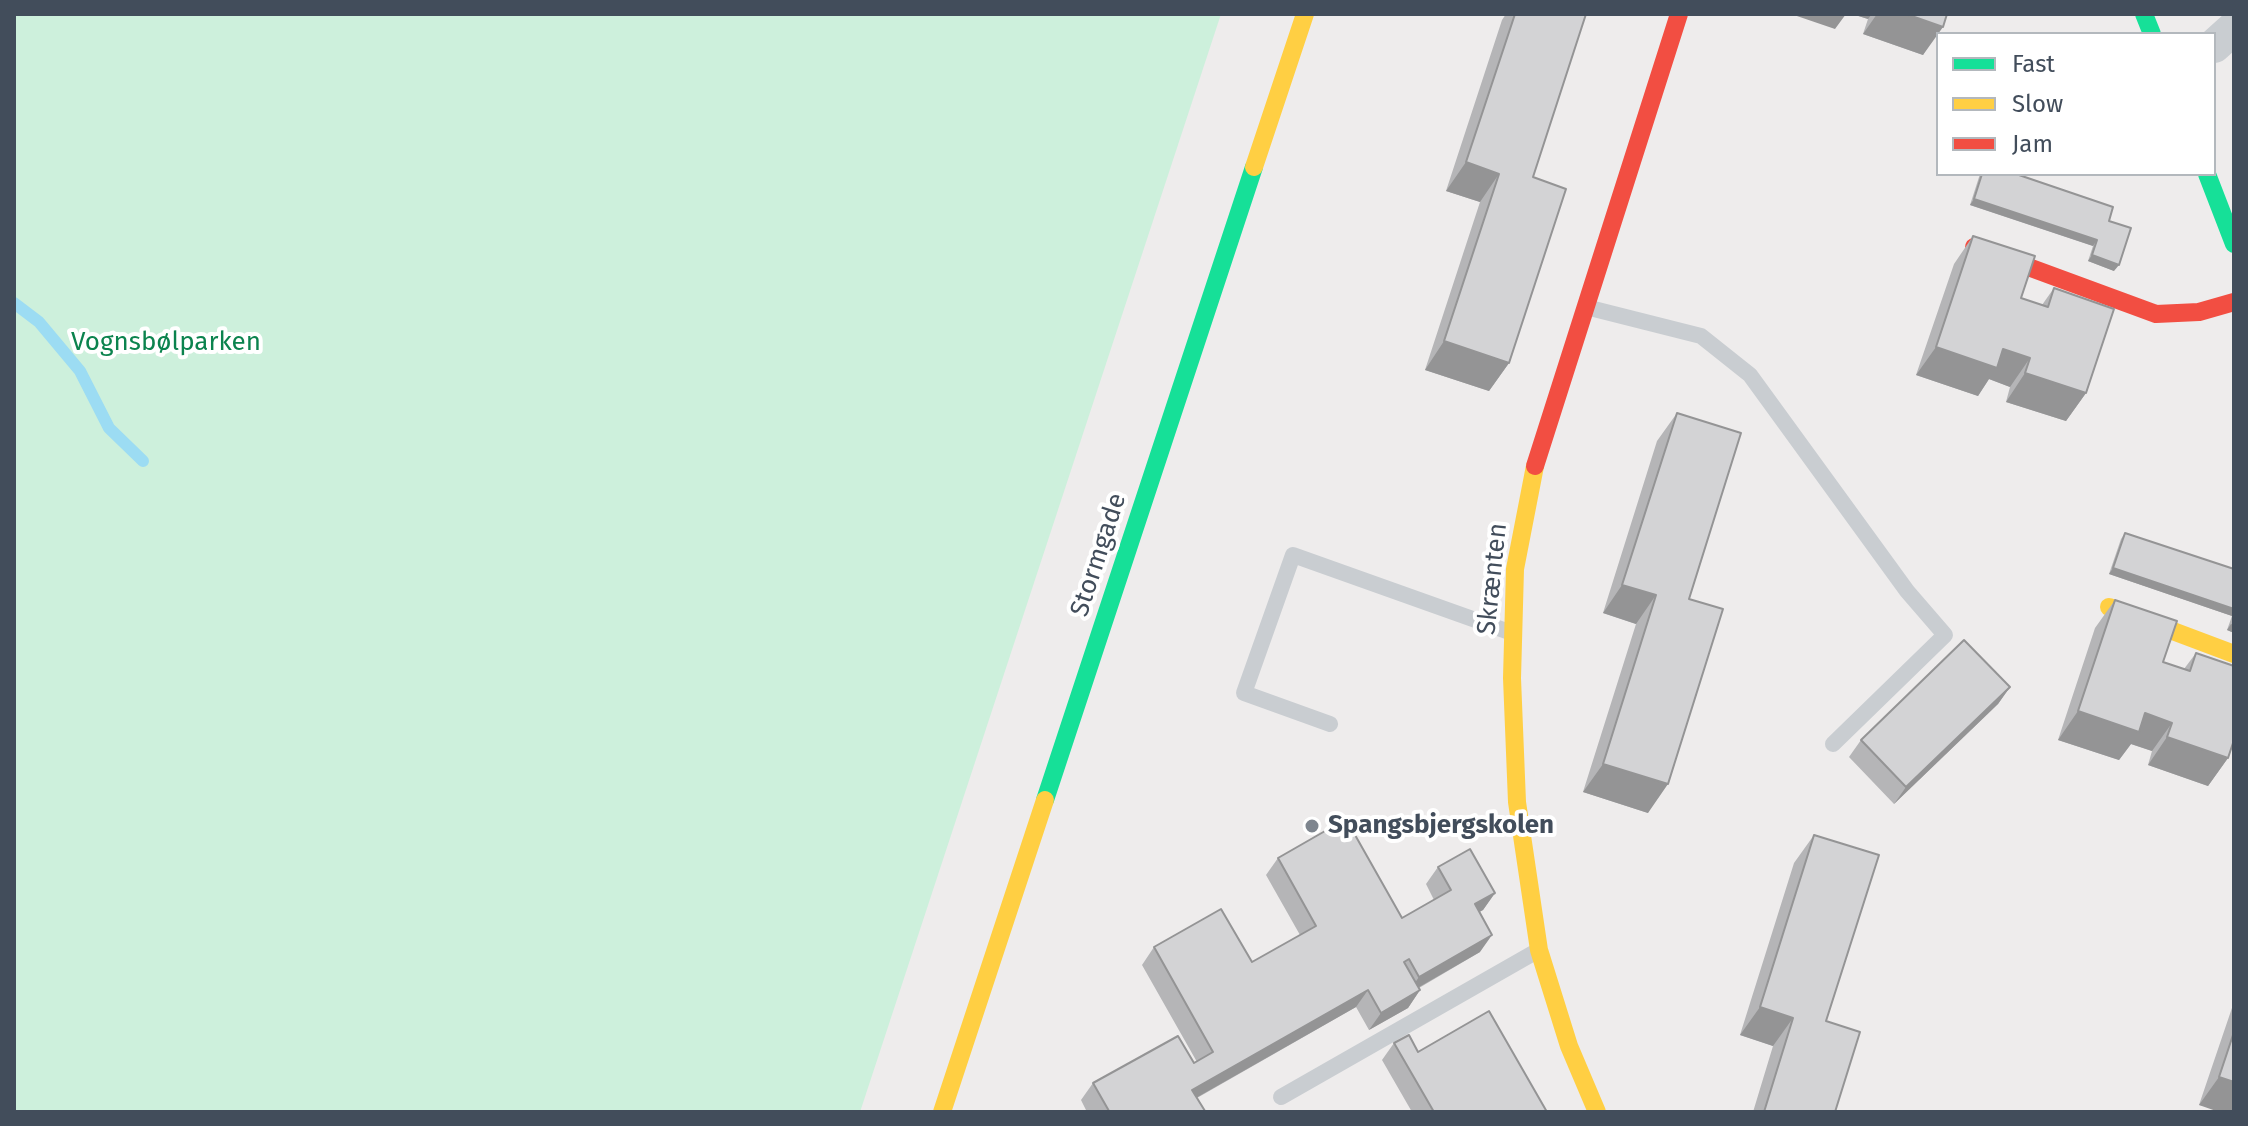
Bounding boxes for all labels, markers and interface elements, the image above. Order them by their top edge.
legend [1936,32,2216,176]
text: Fast [2012,50,2055,78]
text: Slow [2012,90,2063,118]
text: Jam [2012,130,2053,158]
park label: Vognsbølparken [71,327,261,359]
street label: Stormgade [1064,490,1134,620]
street label: Skrænten [1472,522,1514,636]
place label: Spangsbjergskolen [1328,810,1554,842]
marker: Spangsbjergskolen [1303,817,1321,835]

